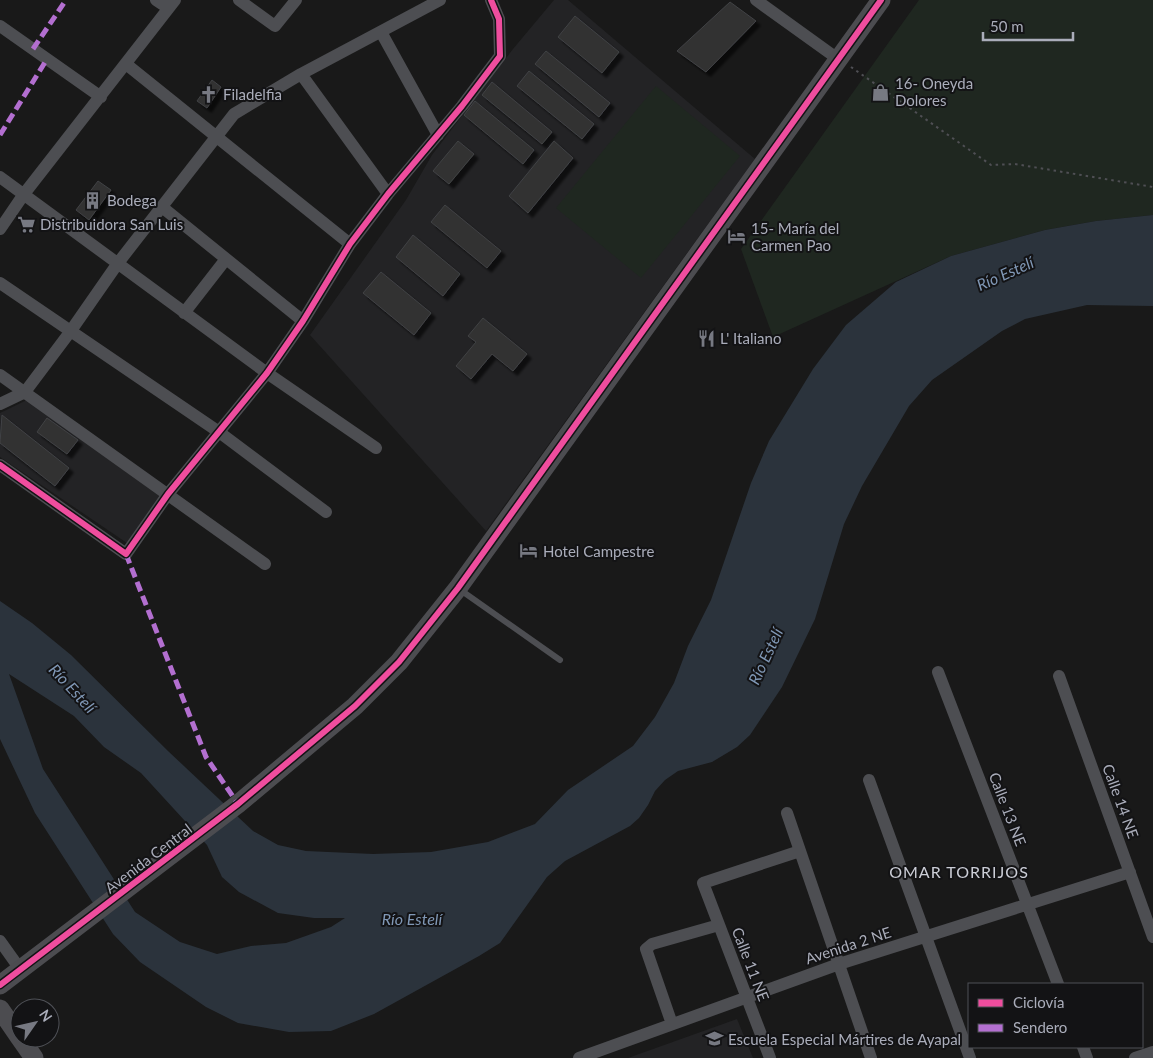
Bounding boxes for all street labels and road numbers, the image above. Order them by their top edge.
street label: Calle 14 NE [1099,761,1143,841]
street label: Calle 13 NE [986,770,1030,848]
street label: Avenida Central [101,819,195,897]
street label: Avenida 2 NE [803,923,893,967]
street label: Calle 11 NE [729,925,773,1003]

